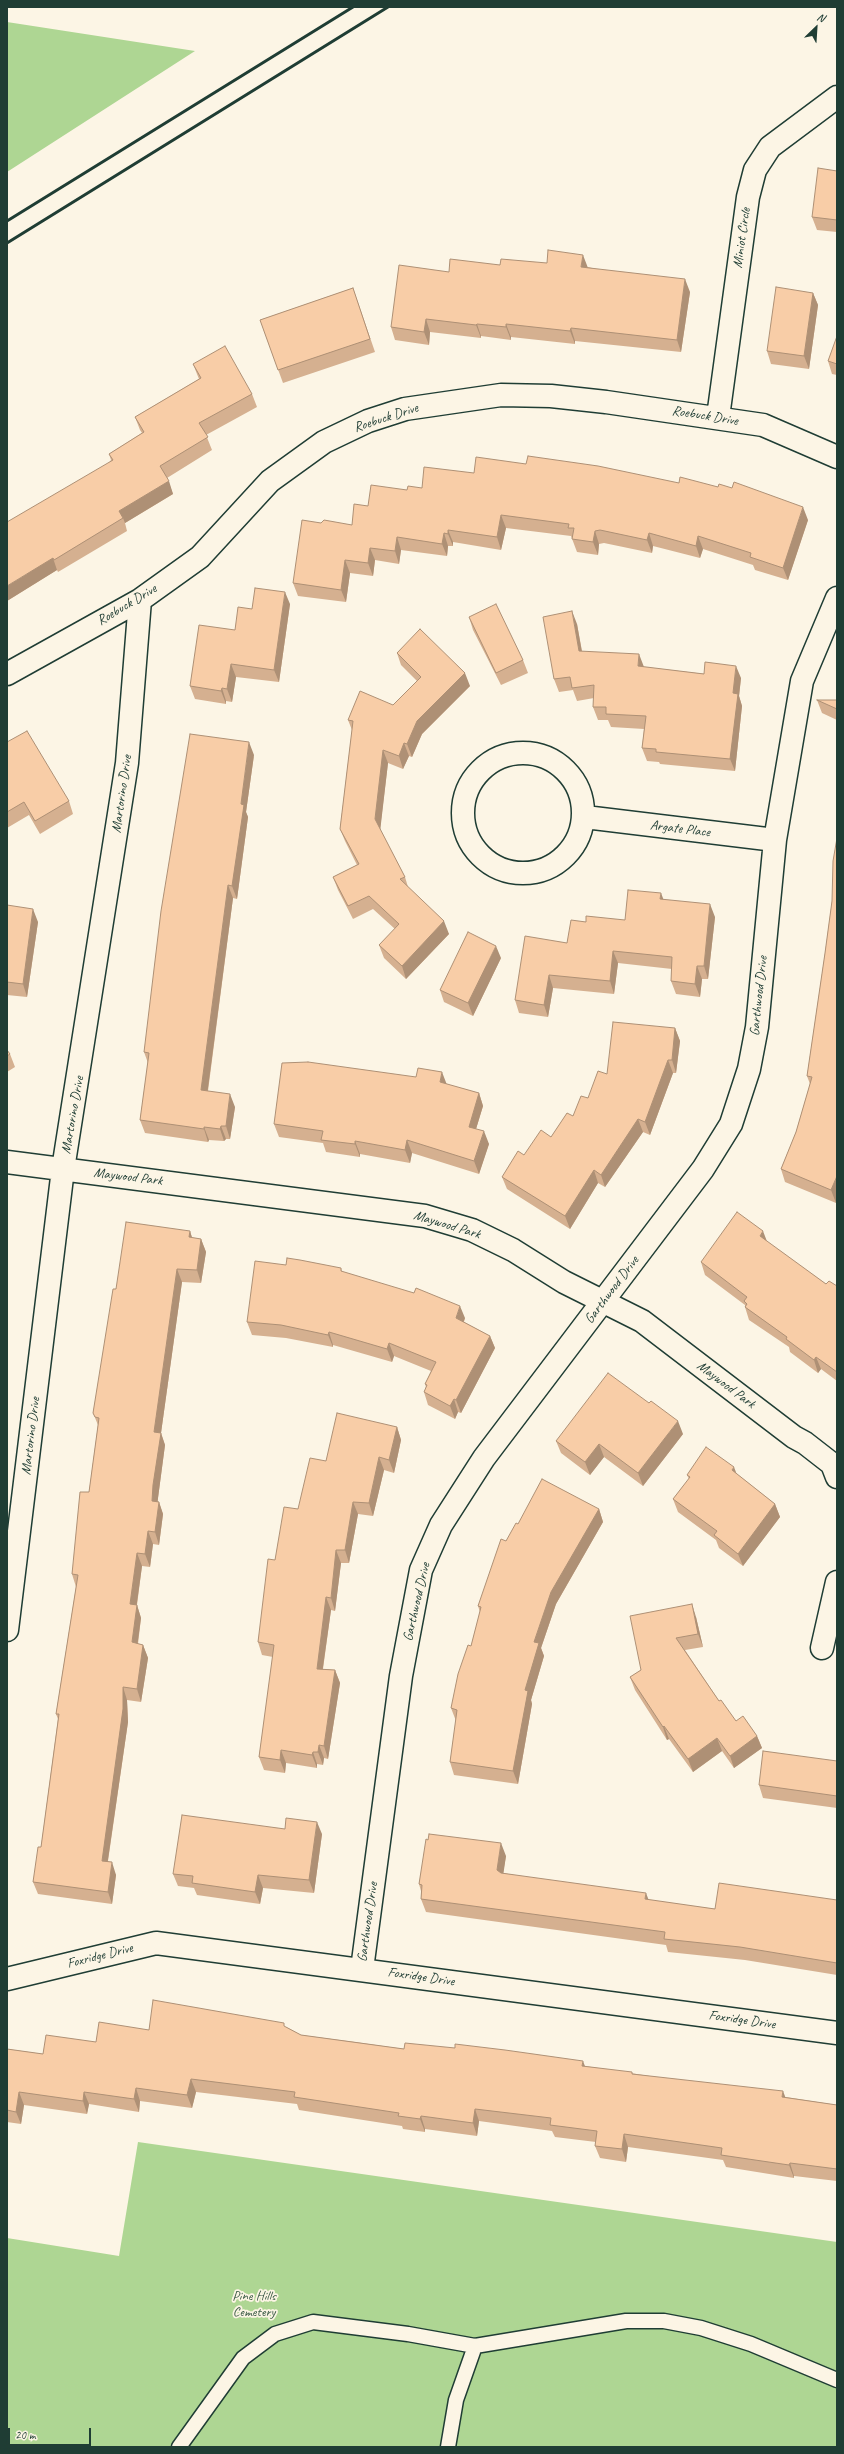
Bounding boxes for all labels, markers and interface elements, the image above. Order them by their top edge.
north arrow [796,8,836,48]
text: N [815,9,827,25]
street label: Miniot Circle [729,207,755,269]
street label: Roebuck Drive [352,400,420,436]
street label: Roebuck Drive [671,402,739,430]
street label: Roebuck Drive [94,581,160,629]
street label: Martorino Drive [108,754,136,834]
street label: Argate Place [649,817,711,841]
street label: Garthwood Drive [746,955,772,1037]
street label: Martorino Drive [58,1075,88,1155]
street label: Maywood Park [93,1164,163,1190]
street label: Maywood Park [412,1207,482,1243]
street label: Garthwood Drive [581,1253,643,1327]
street label: Maywood Park [693,1358,759,1412]
street label: Martorino Drive [18,1396,44,1476]
street label: Garthwood Drive [400,1561,434,1643]
street label: Garthwood Drive [354,1881,382,1963]
street label: Foxridge Drive [65,1940,135,1972]
street label: Foxridge Drive [387,1964,455,1990]
street label: Foxridge Drive [708,2007,776,2033]
park label: Pine Hills Cemetery [232,2288,276,2320]
scale bar [10,2420,93,2446]
text: 20 m [15,2427,35,2443]

